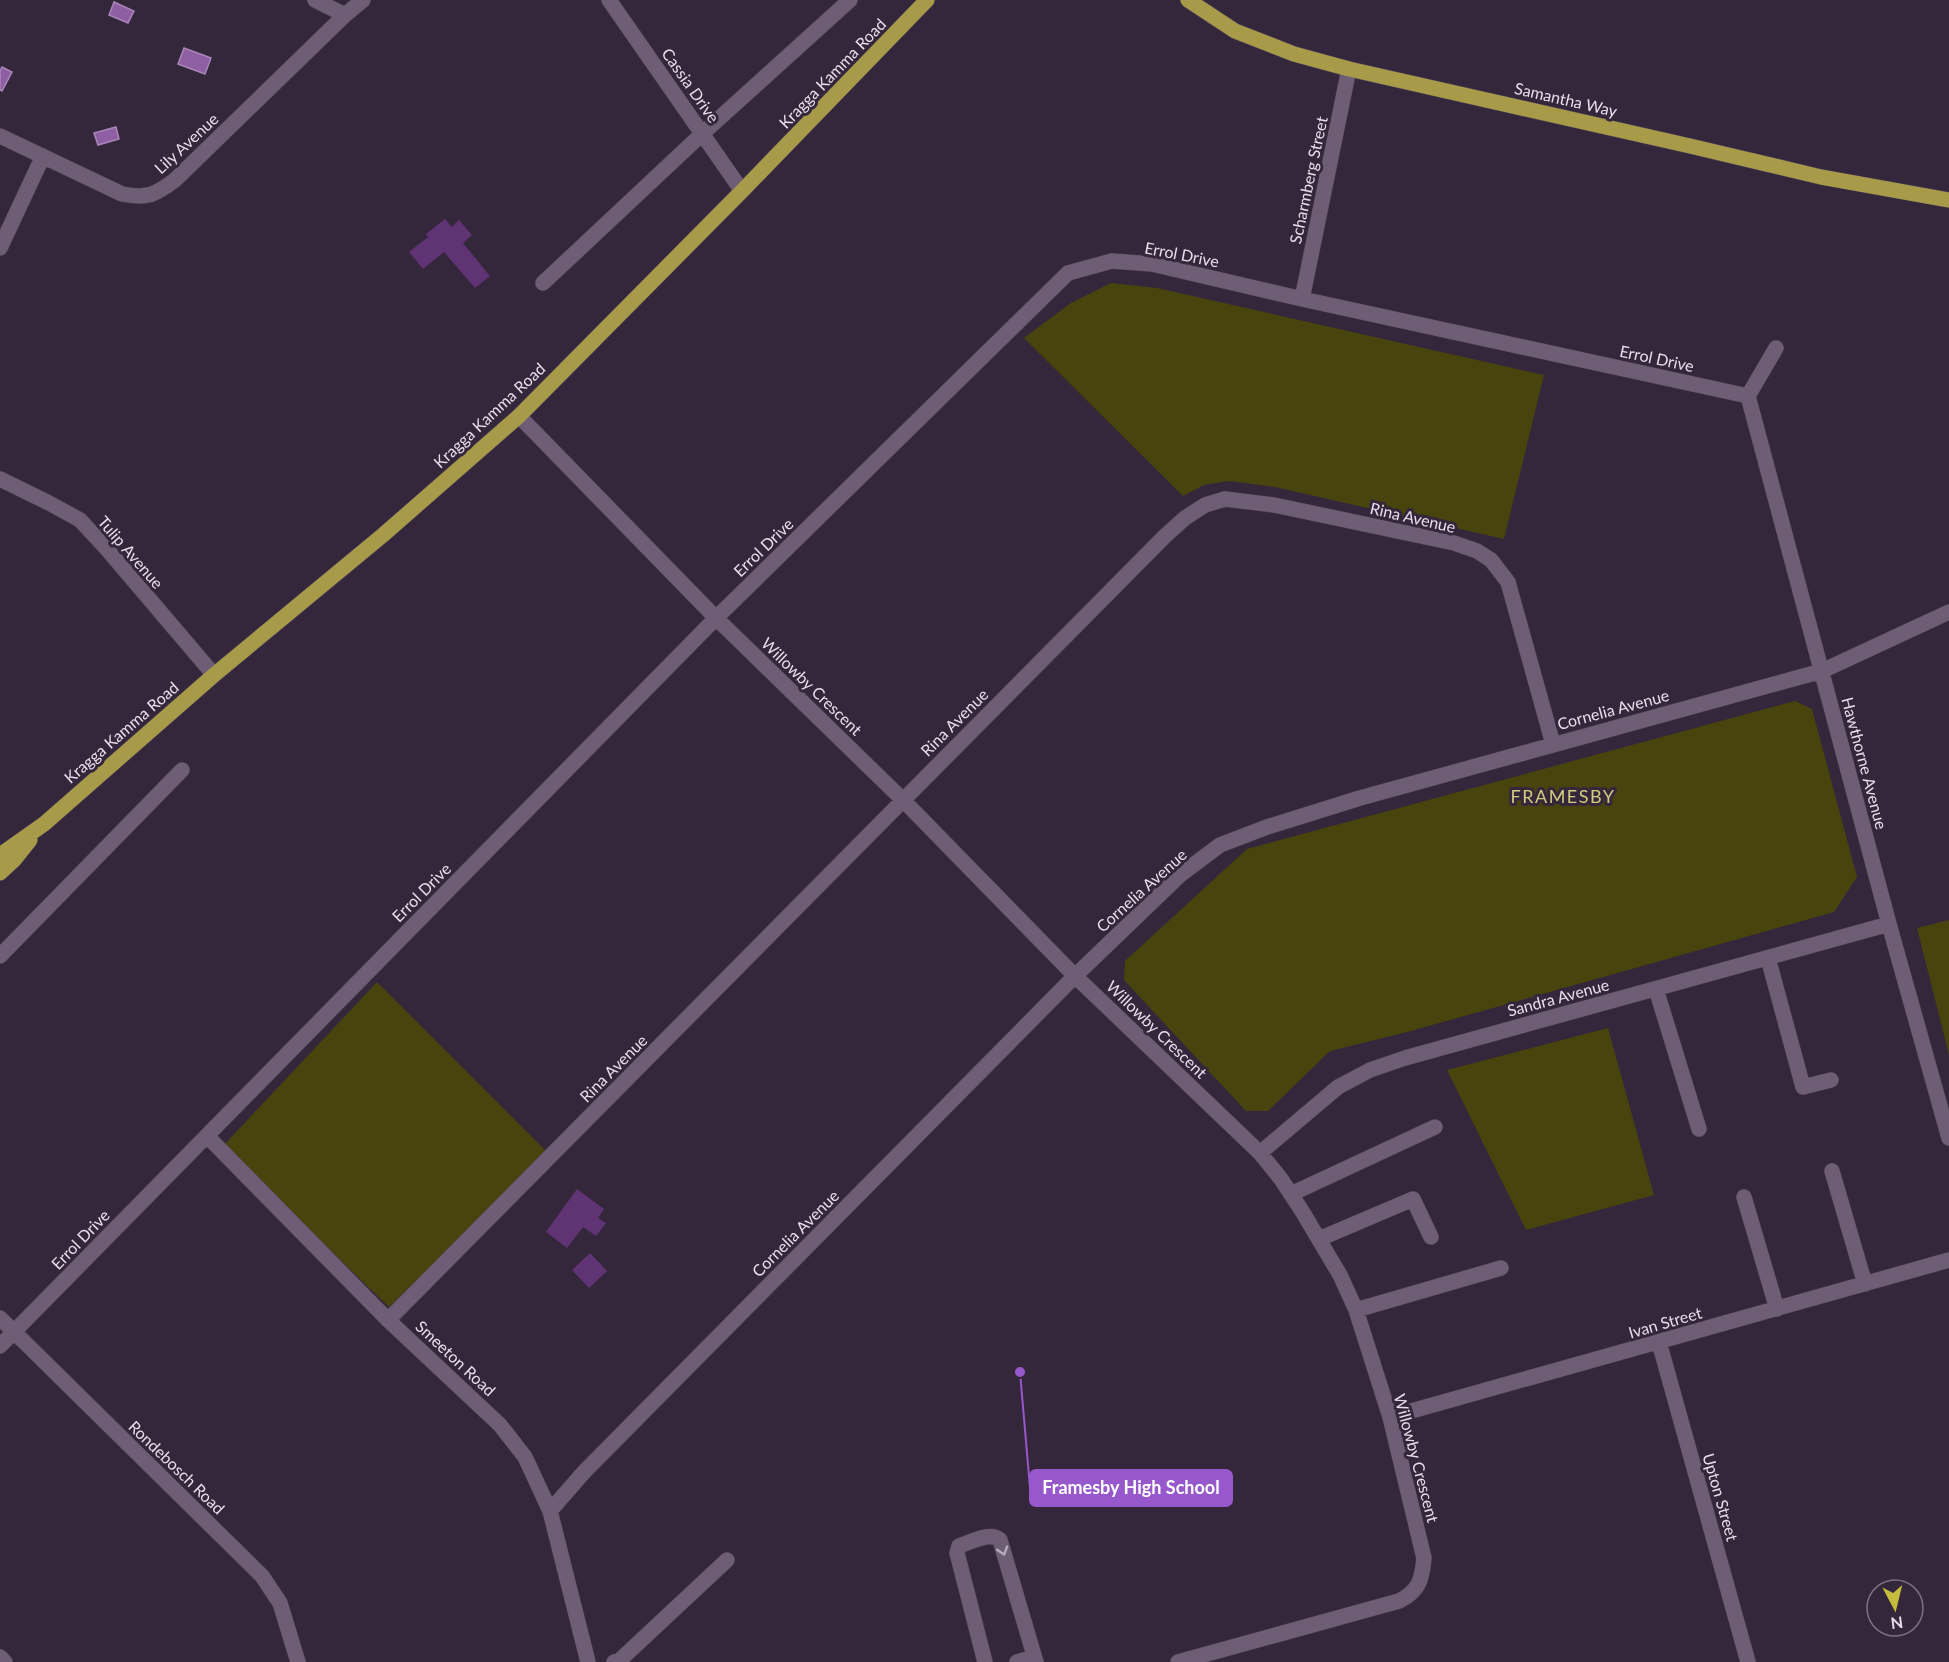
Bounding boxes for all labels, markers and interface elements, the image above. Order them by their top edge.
street label: Kragga Kamma Road [775,14,889,132]
street label: Cassia Drive [658,44,724,126]
street label: Samantha Way [1513,78,1620,120]
street label: Lily Avenue [150,109,222,177]
street label: Scharmberg Street [1285,114,1331,245]
street label: Errol Drive [1143,237,1221,271]
street label: Errol Drive [1618,341,1696,375]
street label: Kragga Kamma Road [429,359,549,471]
street label: Rina Avenue [1368,498,1458,536]
street label: Tulip Avenue [94,512,168,592]
street label: Errol Drive [729,514,797,580]
street label: Willowby Crescent [758,633,866,739]
street label: Kragga Kamma Road [60,677,182,787]
street label: Rina Avenue [916,684,992,760]
street label: Cornelia Avenue [1555,685,1671,733]
street label: Hawthorne Avenue [1838,695,1892,831]
district label: FRAMESBY [1511,785,1615,807]
street label: Cornelia Avenue [1092,844,1190,936]
street label: Errol Drive [388,859,454,925]
street label: Sandra Avenue [1505,974,1611,1020]
street label: Willowby Crescent [1103,976,1211,1082]
street label: Rina Avenue [575,1030,651,1106]
street label: Cornelia Avenue [748,1186,842,1280]
street label: Errol Drive [47,1205,113,1273]
street label: Ivan Street [1626,1302,1704,1342]
street label: Smeeton Road [412,1316,500,1400]
street label: Willowby Crescent [1391,1392,1443,1525]
street label: Rondebosch Road [125,1416,229,1518]
street label: Upton Street [1699,1451,1743,1543]
callout: Framesby High School [1030,1470,1232,1506]
text: Framesby High School [1042,1476,1220,1498]
one-way arrow [996,1545,1008,1556]
north arrow [1865,1578,1925,1638]
text: N [1890,1613,1904,1634]

